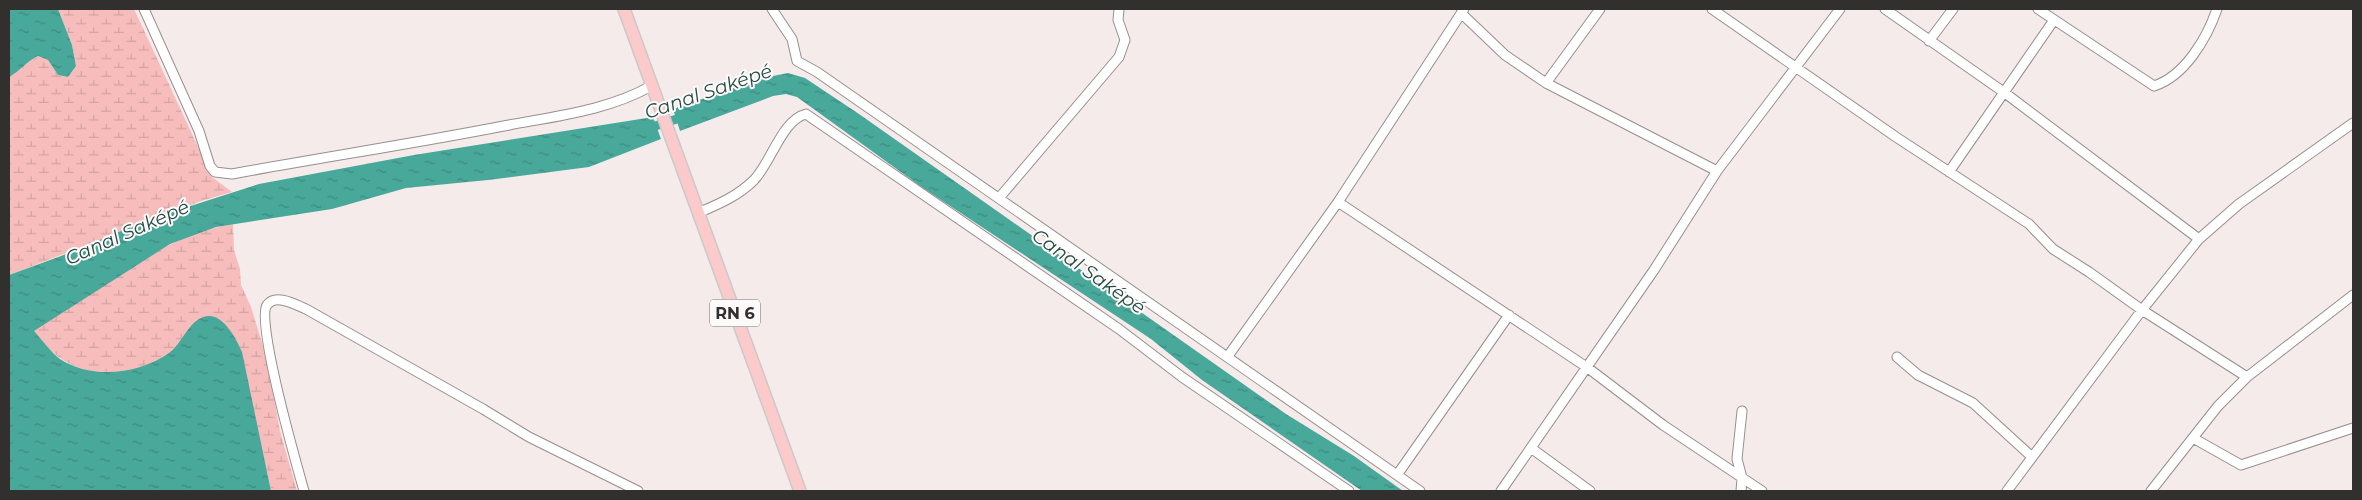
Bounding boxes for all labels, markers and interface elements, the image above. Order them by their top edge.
water label: Canal Saképé [641,59,775,124]
water label: Canal Saképé [62,195,193,270]
water label: Canal Saképé [1028,224,1150,319]
road number: RN 6 [710,300,760,326]

